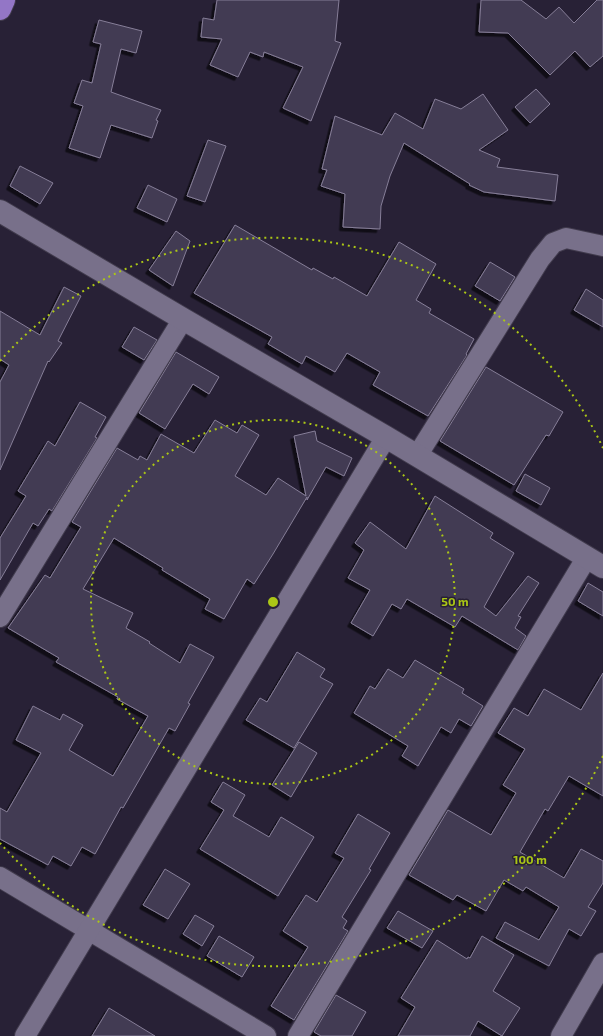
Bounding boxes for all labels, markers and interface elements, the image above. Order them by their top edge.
text: 50 m [441,594,469,608]
centre of rings [266,595,280,609]
text: 100 m [513,852,547,866]

